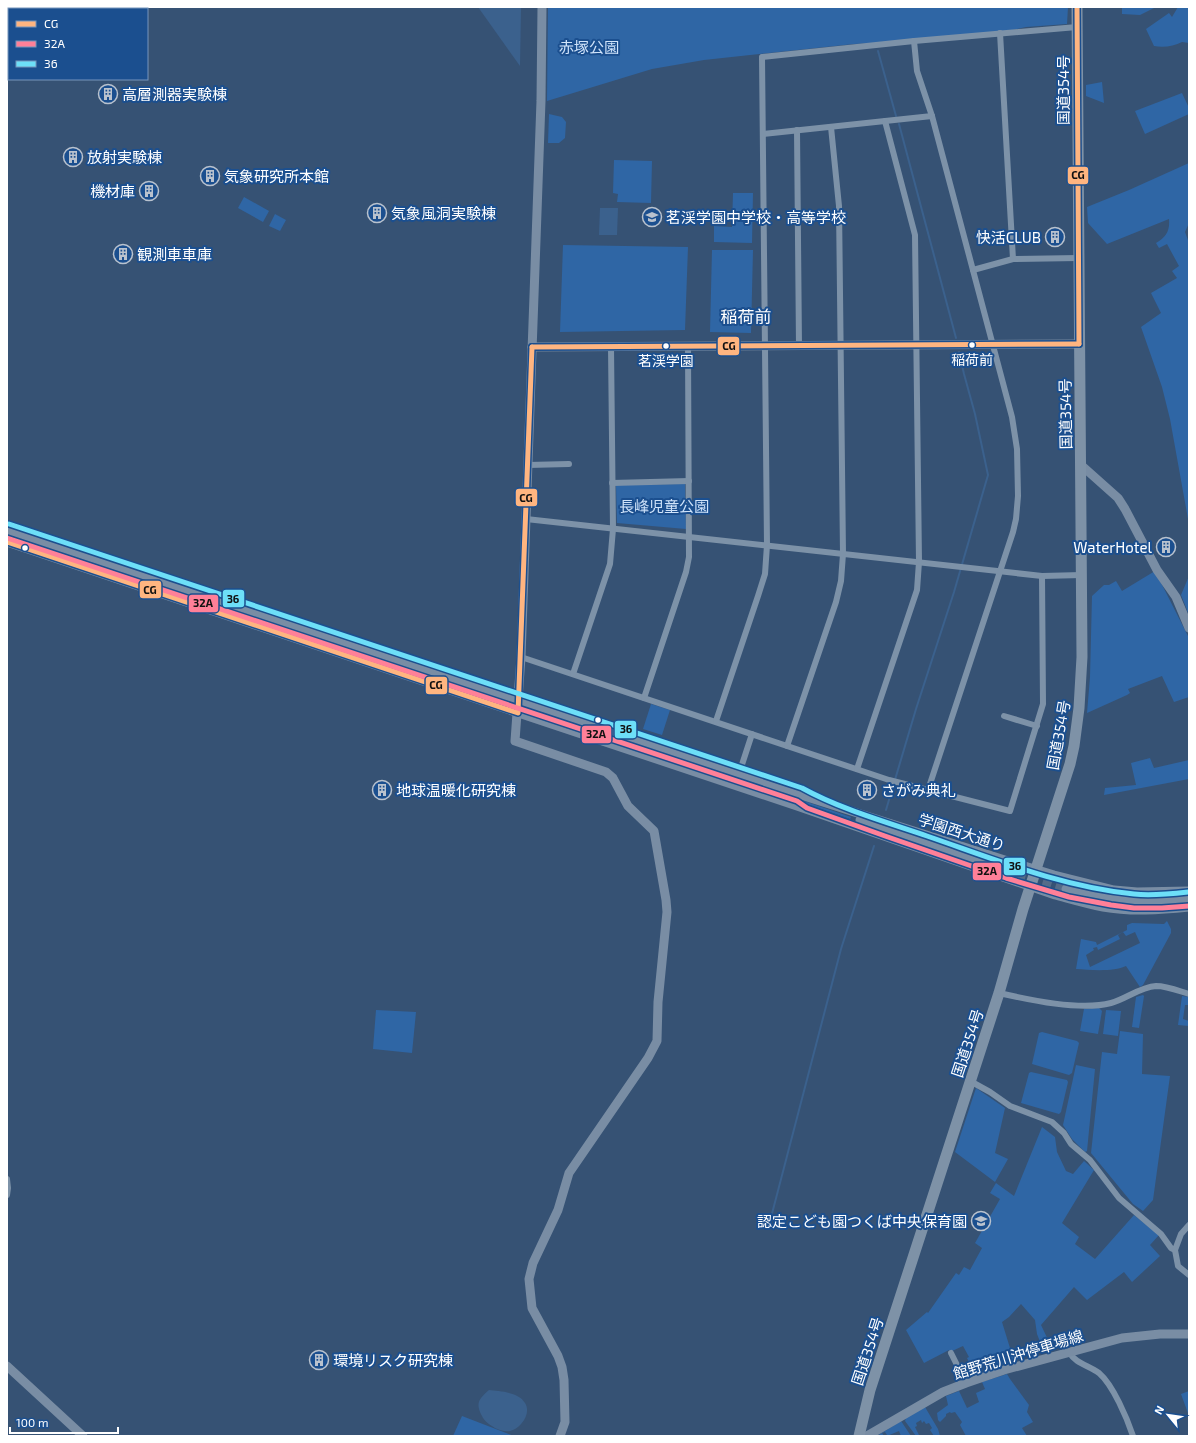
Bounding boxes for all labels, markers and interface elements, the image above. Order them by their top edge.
legend [8,8,148,80]
text: CG [44,16,58,30]
text: 32A [44,36,65,50]
park label: 赤塚公園 [559,38,619,56]
street label: 国道354号 [1054,55,1072,125]
text: 36 [44,56,58,70]
building icon: 高層測器実験棟 [97,83,119,105]
place label: 高層測器実験棟 [122,85,227,103]
building icon: 放射実験棟 [62,146,84,168]
place label: 放射実験棟 [87,148,162,166]
building icon: 気象研究所本館 [199,165,221,187]
line badge: CG [1067,166,1089,185]
place label: 気象研究所本館 [224,167,329,185]
text: CG [1071,168,1085,181]
building icon: 機材庫 [138,180,160,202]
place label: 機材庫 [90,182,135,200]
building icon: 気象風洞実験棟 [366,202,388,224]
place label: 気象風洞実験棟 [391,204,496,222]
school or university icon: 茗渓学園中学校・高等学校 [641,206,663,228]
place label: 茗渓学園中学校・高等学校 [666,208,846,226]
building icon: 快活CLUB [1044,226,1066,248]
place label: 快活CLUB [976,228,1041,246]
building icon: 観測車車庫 [112,243,134,265]
place label: 観測車車庫 [137,245,212,263]
district label: 稲荷前 [721,306,772,326]
line badge: CG [717,336,740,356]
text: CG [722,339,736,352]
marker: 稲荷前 [967,340,977,350]
marker: 茗渓学園 [661,341,671,351]
place label: 稲荷前 [951,351,993,368]
place label: 茗渓学園 [638,352,694,369]
street label: 国道354号 [1055,379,1075,449]
line badge: CG [515,488,538,507]
text: CG [519,491,533,504]
park label: 長峰児童公園 [619,497,709,515]
building icon: WaterHotel [1155,536,1177,558]
place label: WaterHotel [1073,538,1153,556]
unlabelled marker [20,543,30,553]
line badge: CG [139,580,162,599]
text: CG [143,583,157,596]
line badge: 36 [222,589,245,608]
text: 36 [227,592,240,605]
line badge: 32A [188,594,219,613]
text: 32A [193,596,214,609]
line badge: CG [425,676,448,695]
text: CG [429,678,443,691]
street label: 国道354号 [1043,699,1073,771]
unlabelled marker [593,715,603,725]
line badge: 36 [614,720,637,739]
text: 36 [620,722,633,735]
line badge: 32A [581,725,612,744]
text: 32A [586,727,607,740]
building icon: 地球温暖化研究棟 [371,779,393,801]
building icon: さがみ典礼 [856,779,878,801]
place label: 地球温暖化研究棟 [396,781,516,799]
place label: さがみ典礼 [881,781,956,799]
street label: 学園西大通り [916,810,1008,854]
line badge: 36 [1003,857,1026,876]
text: 36 [1009,859,1022,872]
line badge: 32A [972,862,1002,881]
text: 32A [977,864,998,877]
street label: 国道354号 [948,1007,986,1079]
school or university icon: 認定こども園つくば中央保育園 [970,1210,992,1232]
place label: 認定こども園つくば中央保育園 [757,1212,967,1230]
street label: 国道354号 [848,1315,886,1387]
street label: 館野荒川沖停車場線 [951,1326,1085,1382]
building icon: 環境リスク研究棟 [308,1349,330,1371]
place label: 環境リスク研究棟 [333,1351,453,1369]
north arrow [1148,1395,1188,1435]
text: N [1151,1403,1166,1417]
scale bar [10,1409,118,1435]
text: 100 m [16,1415,48,1429]

